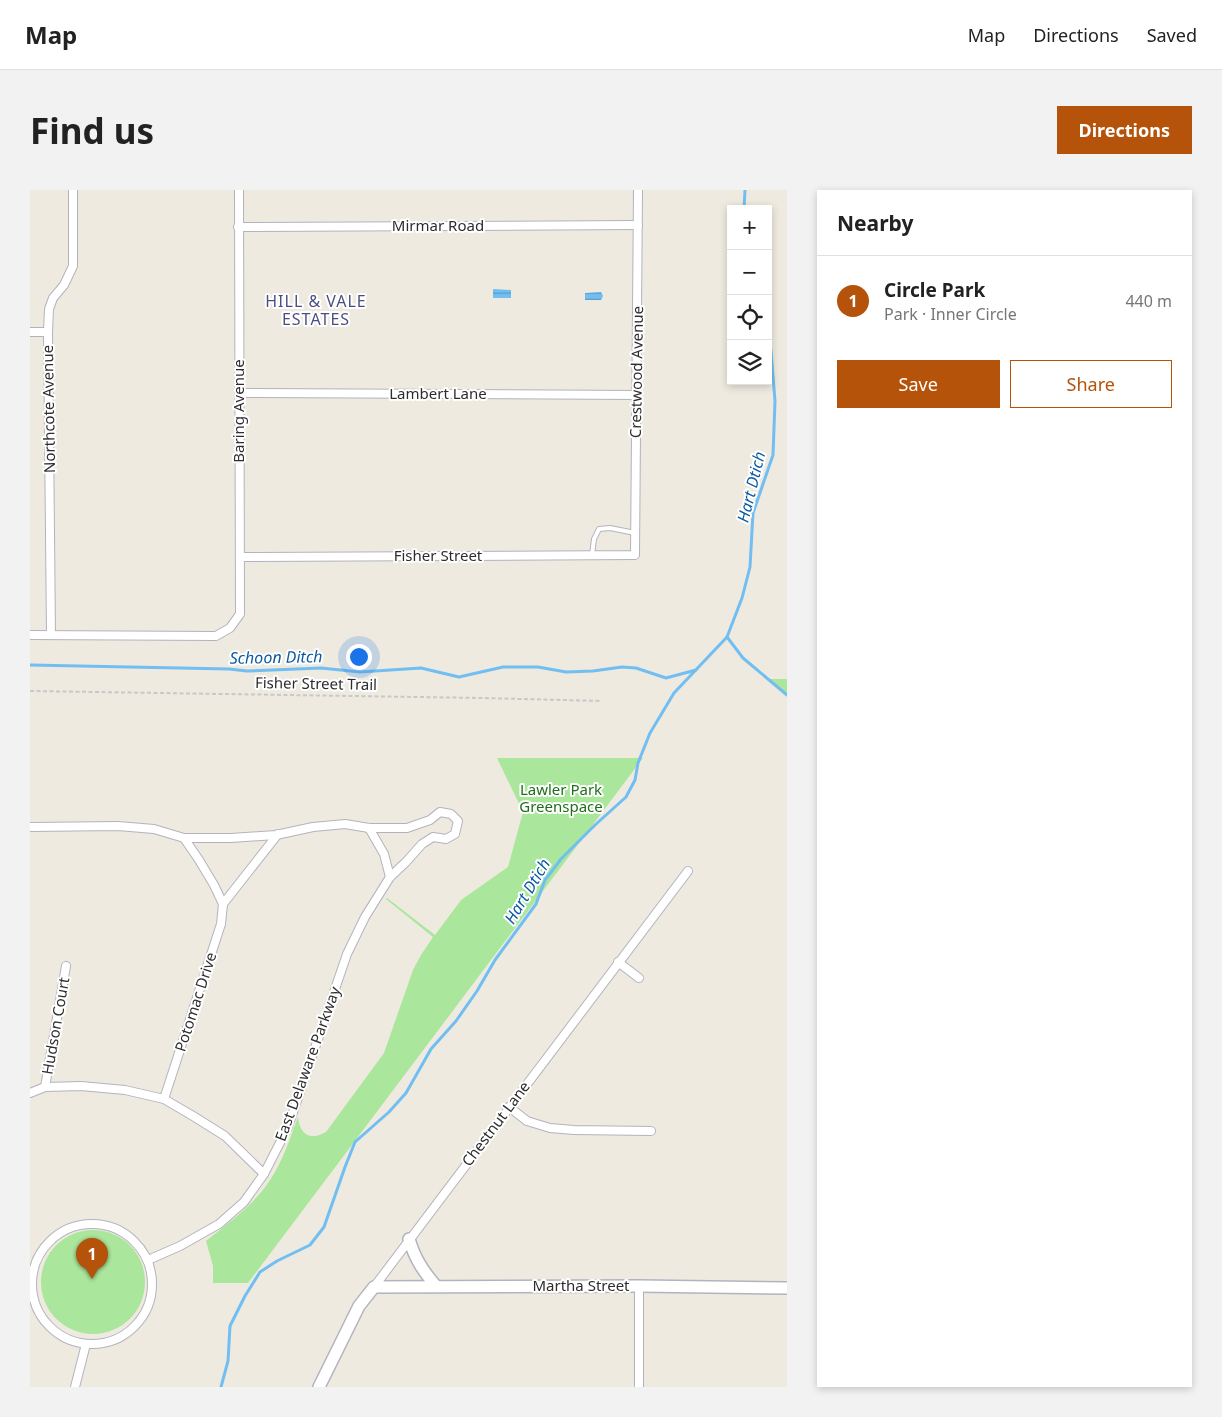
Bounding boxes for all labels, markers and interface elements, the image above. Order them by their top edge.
text: Map [25,18,77,51]
text: Map [968,23,1005,47]
text: Directions [1033,23,1119,47]
text: Saved [1147,23,1197,47]
button: Directions [1057,106,1192,154]
text: Find us [30,107,154,154]
map controls [727,205,772,385]
button: + [727,205,772,250]
text: Nearby [837,209,913,237]
street label: Mirmar Road [392,215,484,235]
button: − [727,250,772,295]
text: Circle Park [884,277,985,303]
district label: HILL & VALE ESTATES [265,290,367,330]
text: 1 [848,290,858,312]
text: 440 m [1125,290,1172,312]
button: locate [727,295,772,340]
text: Park · Inner Circle [884,303,1017,325]
street label: Crestwood Avenue [625,306,647,438]
button: layers [727,340,772,385]
street label: Northcote Avenue [37,345,59,473]
street label: Baring Avenue [228,359,248,463]
button: Save [837,360,1000,408]
button: Share [1010,360,1172,408]
street label: Lambert Lane [389,383,487,403]
water label: Hart Dtich [732,449,770,525]
street label: Fisher Street [394,545,483,565]
your location [346,644,372,670]
water label: Schoon Ditch [229,645,323,669]
street label: Fisher Street Trail [255,672,377,694]
park label: Lawler Park Greenspace [519,779,603,816]
water label: Hart Dtich [499,854,555,928]
street label: Potomac Drive [170,949,221,1054]
street label: Hudson Court [37,975,74,1076]
street label: East Delaware Parkway [270,983,344,1144]
street label: Chestnut Lane [457,1077,534,1170]
pin: 1 [76,1238,108,1279]
street label: Martha Street [532,1275,630,1295]

